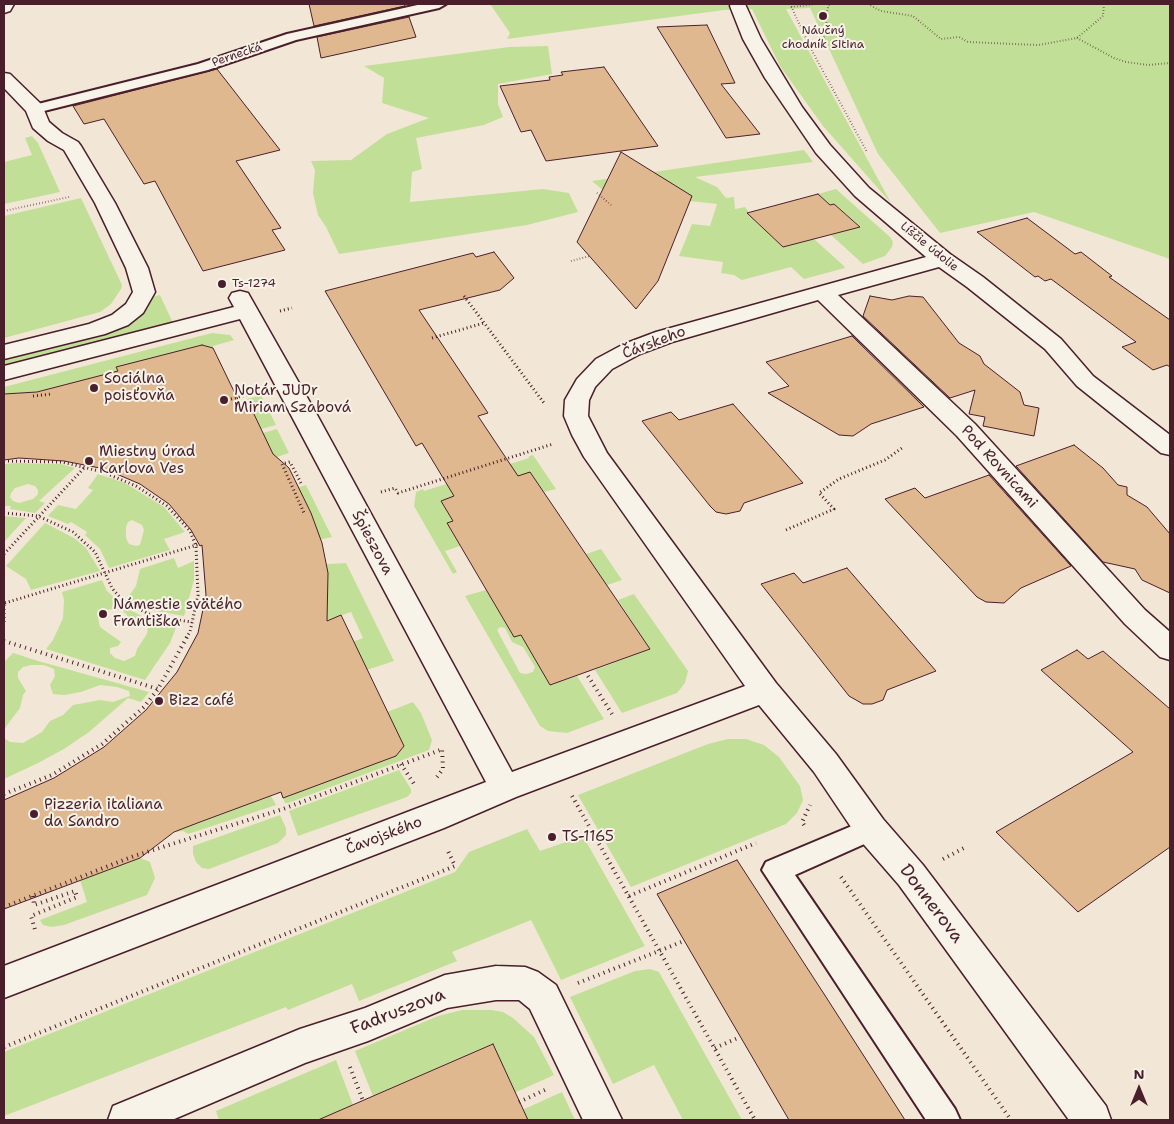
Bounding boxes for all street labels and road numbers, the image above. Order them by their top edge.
street label: Pernecká [210,40,264,70]
street label: Líščie údolie [897,219,961,275]
street label: Čárskeho [620,323,688,363]
street label: Pod Rovnicami [957,422,1041,512]
street label: Špieszova [348,508,396,578]
street label: Čavojského [343,813,425,859]
street label: Donnerova [894,860,968,948]
street label: Fadruszova [348,984,448,1040]

